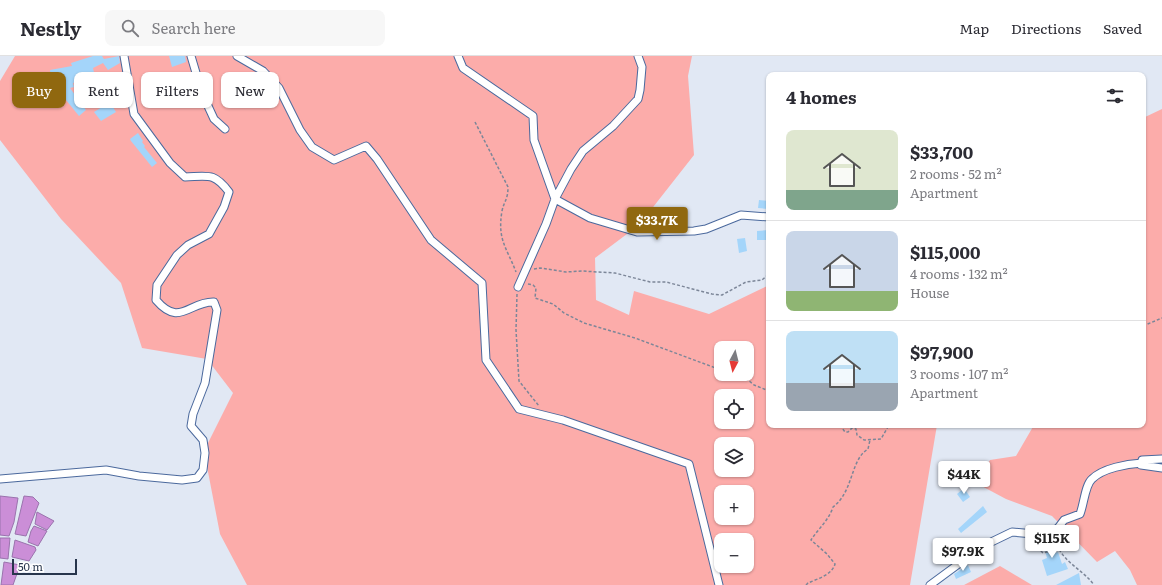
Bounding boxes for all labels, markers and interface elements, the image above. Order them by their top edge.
search box [105,10,385,46]
text: Nestly [20,14,81,42]
text: Search here [151,16,236,39]
icon: search [119,17,141,39]
text: Map [959,18,989,38]
text: Directions [1011,18,1081,38]
text: Saved [1103,18,1142,38]
chip: Buy [12,72,66,108]
chip: Rent [74,72,133,108]
chip: Filters [141,72,213,108]
chip: New [221,72,279,108]
text: 4 homes [786,84,857,109]
icon: filters [1104,85,1126,107]
text: $33,700 [910,139,973,164]
icon: home [818,146,866,194]
text: 2 rooms · 52 m² [910,164,1002,183]
text: Apartment [910,183,978,202]
pin: $33.7K [624,207,690,241]
text: $33.7K [636,210,678,229]
text: $115,000 [910,239,980,264]
icon: home [818,247,866,295]
text: 4 rooms · 132 m² [910,264,1008,283]
text: House [910,283,949,302]
text: $97,900 [910,339,974,364]
north arrow [714,341,754,381]
map controls [714,341,754,573]
icon: home [818,347,866,395]
text: 3 rooms · 107 m² [910,364,1008,383]
text: Apartment [910,383,978,402]
button: locate [714,389,754,429]
button: layers [714,437,754,477]
pin: $44K [940,461,988,495]
text: $44K [947,464,981,483]
button: + [714,485,754,525]
pin: $115K [1024,525,1080,559]
text: $115K [1034,528,1070,547]
button: − [714,533,754,573]
pin: $97.9K [930,538,996,572]
text: $97.9K [942,541,984,560]
scale bar [12,557,77,576]
text: 50 m [18,558,43,574]

